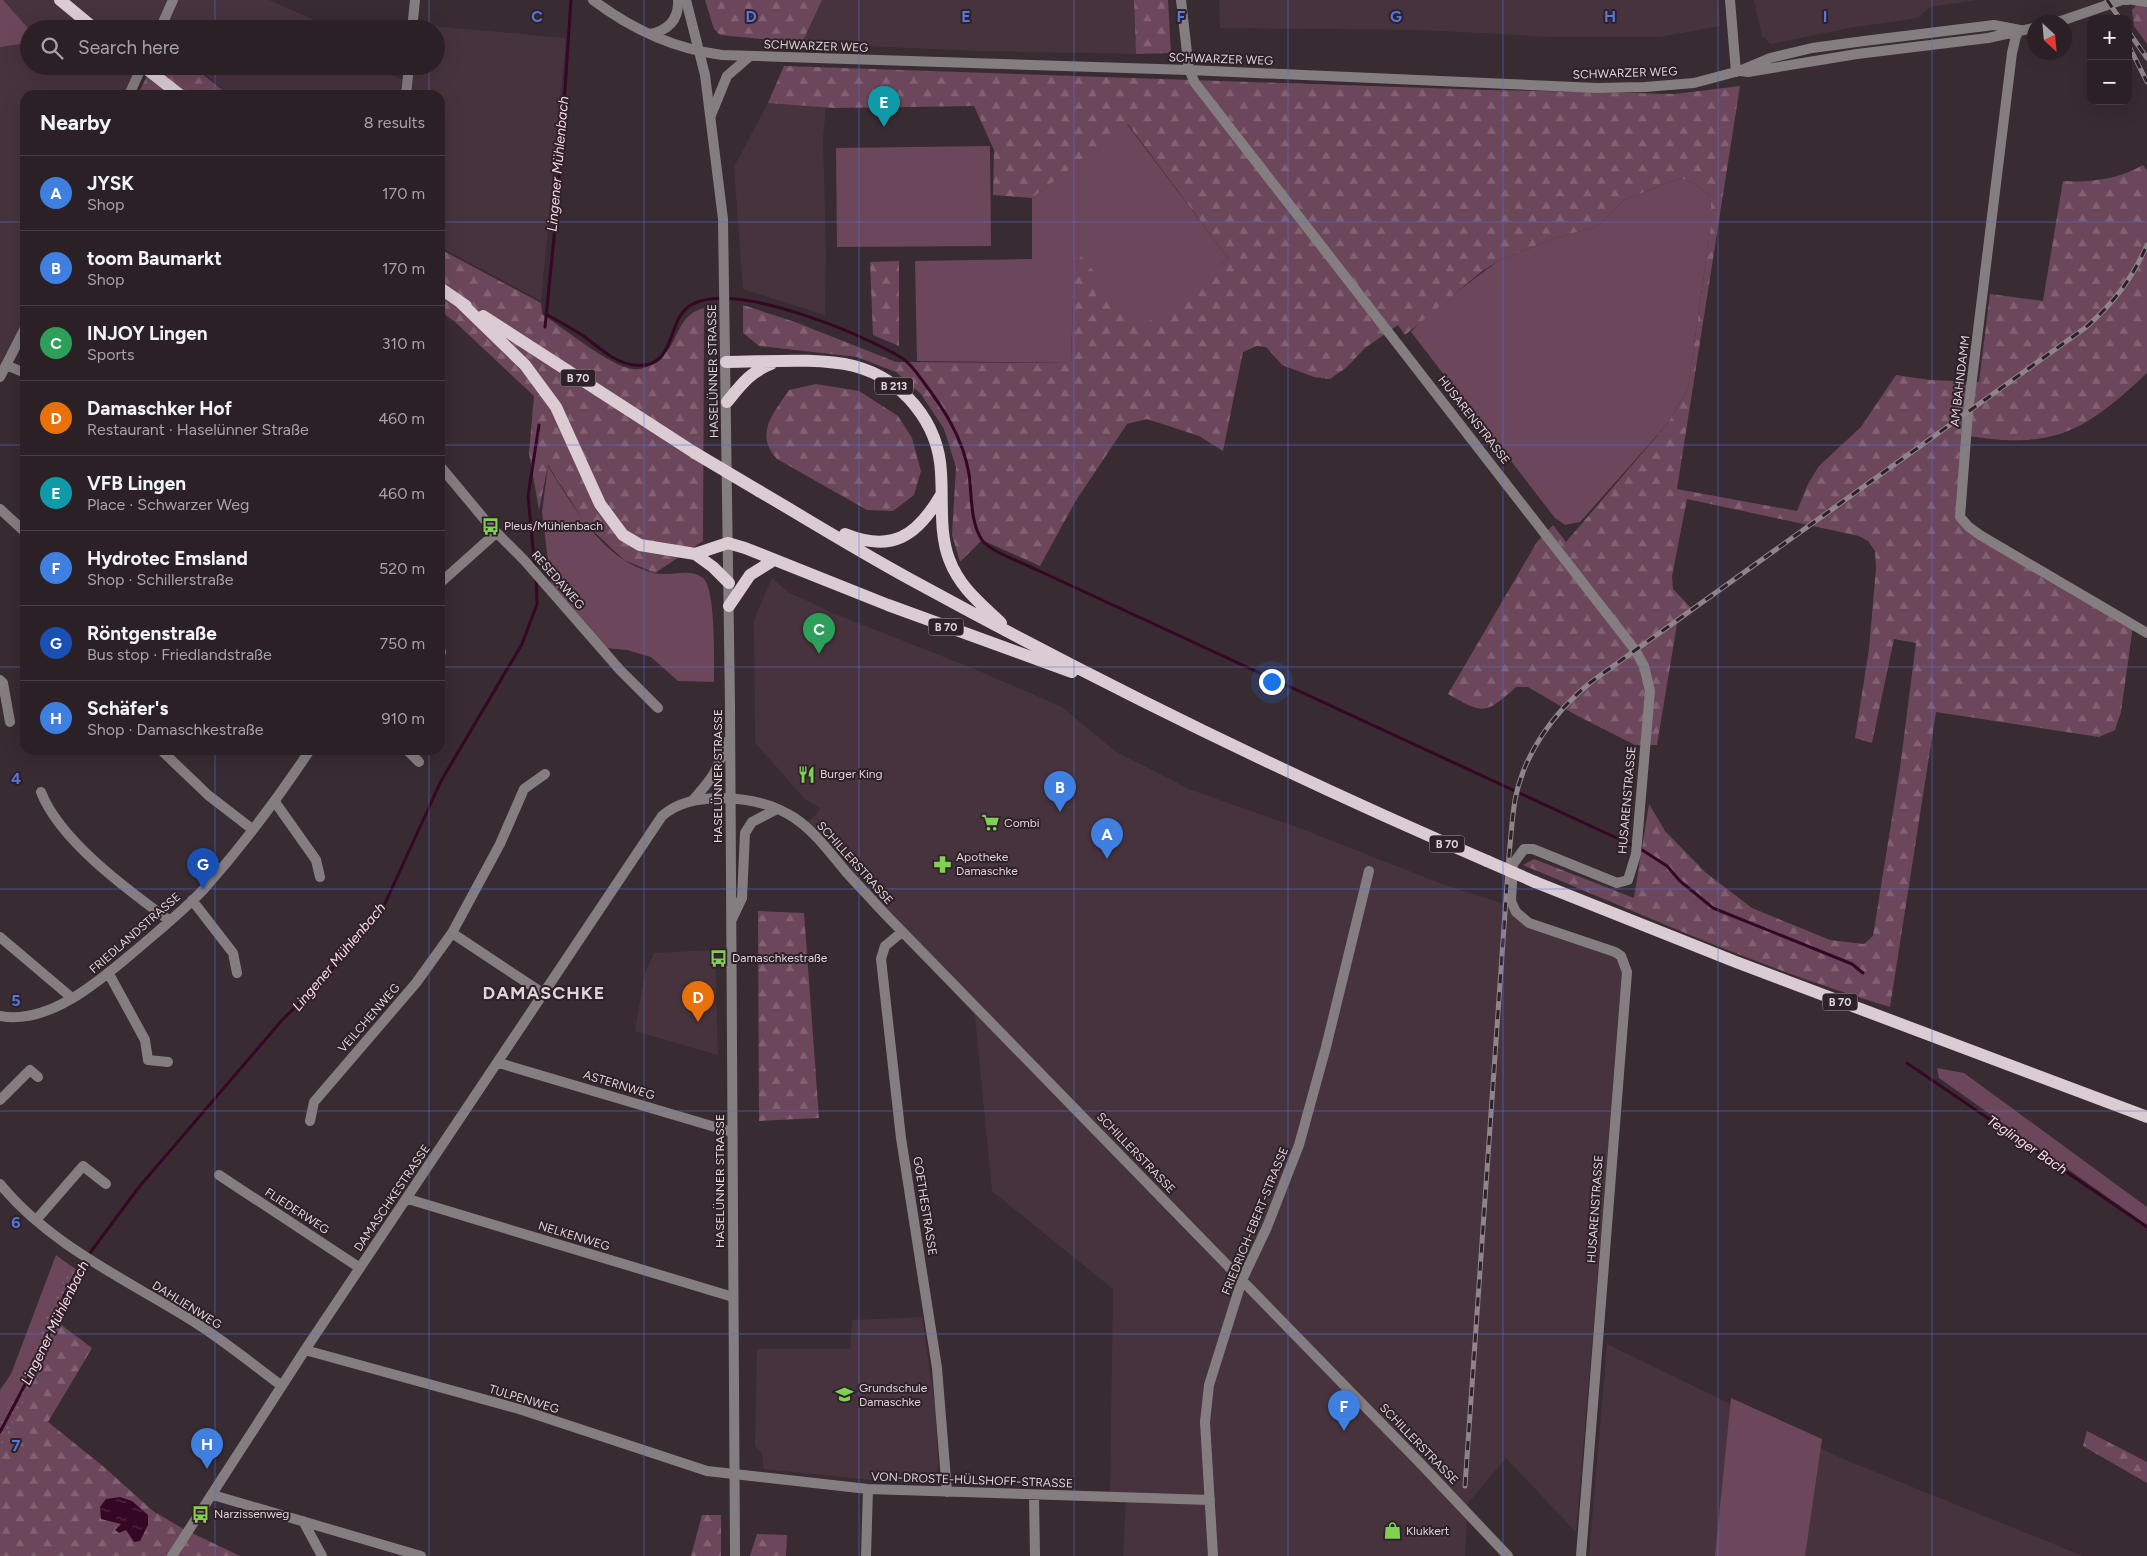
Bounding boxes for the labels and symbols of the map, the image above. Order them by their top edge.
text: C [531,7,543,26]
text: D [745,7,757,26]
text: E [961,7,971,26]
text: F [1177,7,1186,26]
text: G [1390,7,1402,26]
text: H [1604,7,1616,26]
text: I [1823,7,1827,26]
north arrow [2027,15,2072,60]
street label: SCHWARZER WEG [763,37,869,55]
street label: SCHWARZER WEG [1168,50,1274,68]
street label: SCHWARZER WEG [1572,64,1678,82]
pin: E [868,86,900,127]
water label: Lingener Mühlenbach [544,95,572,232]
street label: HASELÜNNER STRASSE [705,304,721,438]
street label: AM BAHNDAMM [1947,335,1973,427]
road number: B 70 [560,369,596,386]
street label: HUSARENSTRASSE [1435,373,1513,467]
road number: B 213 [875,378,913,394]
bus stop icon: Pleus/Mühlenbach [480,516,500,536]
place label: Pleus/Mühlenbach [504,519,603,533]
street label: RESEDAWEG [529,548,587,612]
pin: C [803,613,835,654]
road number: B 70 [928,618,964,636]
your location [1259,669,1285,695]
street label: HASELÜNNER STRASSE [711,709,725,843]
street label: HUSARENSTRASSE [1615,745,1639,855]
restaurant icon: Burger King [796,764,816,784]
place label: Burger King [820,767,883,781]
text: 4 [11,769,21,788]
pin: B [1044,771,1076,812]
supermarket icon: Combi [980,813,1000,833]
place label: Combi [1004,816,1040,830]
pin: A [1091,818,1123,859]
street label: SCHILLERSTRASSE [814,819,896,907]
road number: B 70 [1430,836,1464,852]
pin: G [187,848,219,889]
place label: Apotheke Damaschke [956,850,1018,878]
pharmacy icon: Apotheke Damaschke [932,854,952,874]
street label: FRIEDLANDSTRASSE [87,890,183,976]
water label: Lingener Mühlenbach [289,899,389,1014]
bus stop icon: Damaschkestraße [708,948,728,968]
place label: Damaschkestraße [732,951,828,965]
street label: VEILCHENWEG [335,981,403,1055]
pin: D [682,981,714,1022]
district label: DAMASCHKE [483,982,605,1004]
text: 5 [11,991,21,1010]
road number: B 70 [1822,994,1858,1010]
street label: ASTERNWEG [582,1068,656,1102]
street label: SCHILLERSTRASSE [1094,1110,1178,1196]
water label: Teglinger Bach [1984,1112,2071,1178]
street label: HASELÜNNER STRASSE [713,1114,727,1248]
street label: DAMASCHKESTRASSE [351,1142,433,1254]
street label: FRIEDRICH-EBERT-STRASSE [1219,1145,1291,1297]
street label: HUSARENSTRASSE [1584,1154,1606,1264]
street label: GOETHESTRASSE [910,1156,940,1256]
street label: FLIEDERWEG [262,1185,332,1237]
text: 6 [11,1213,21,1232]
street label: NELKENWEG [537,1218,611,1254]
water label: Lingener Mühlenbach [18,1258,92,1388]
street label: DAHLIENWEG [150,1278,224,1332]
place label: Grundschule Damaschke [859,1381,928,1409]
street label: TULPENWEG [487,1382,561,1416]
school or university icon: Grundschule Damaschke [835,1385,855,1405]
pin: F [1328,1390,1360,1431]
street label: SCHILLERSTRASSE [1377,1401,1461,1487]
pin: H [191,1428,223,1469]
text: 7 [12,1436,21,1455]
street label: VON-DROSTE-HÜLSHOFF-STRASSE [871,1469,1073,1491]
bus stop icon: Narzissenweg [190,1504,210,1524]
place label: Narzissenweg [214,1507,289,1521]
shop icon: Klukkert [1382,1521,1402,1541]
place label: Klukkert [1406,1524,1450,1538]

